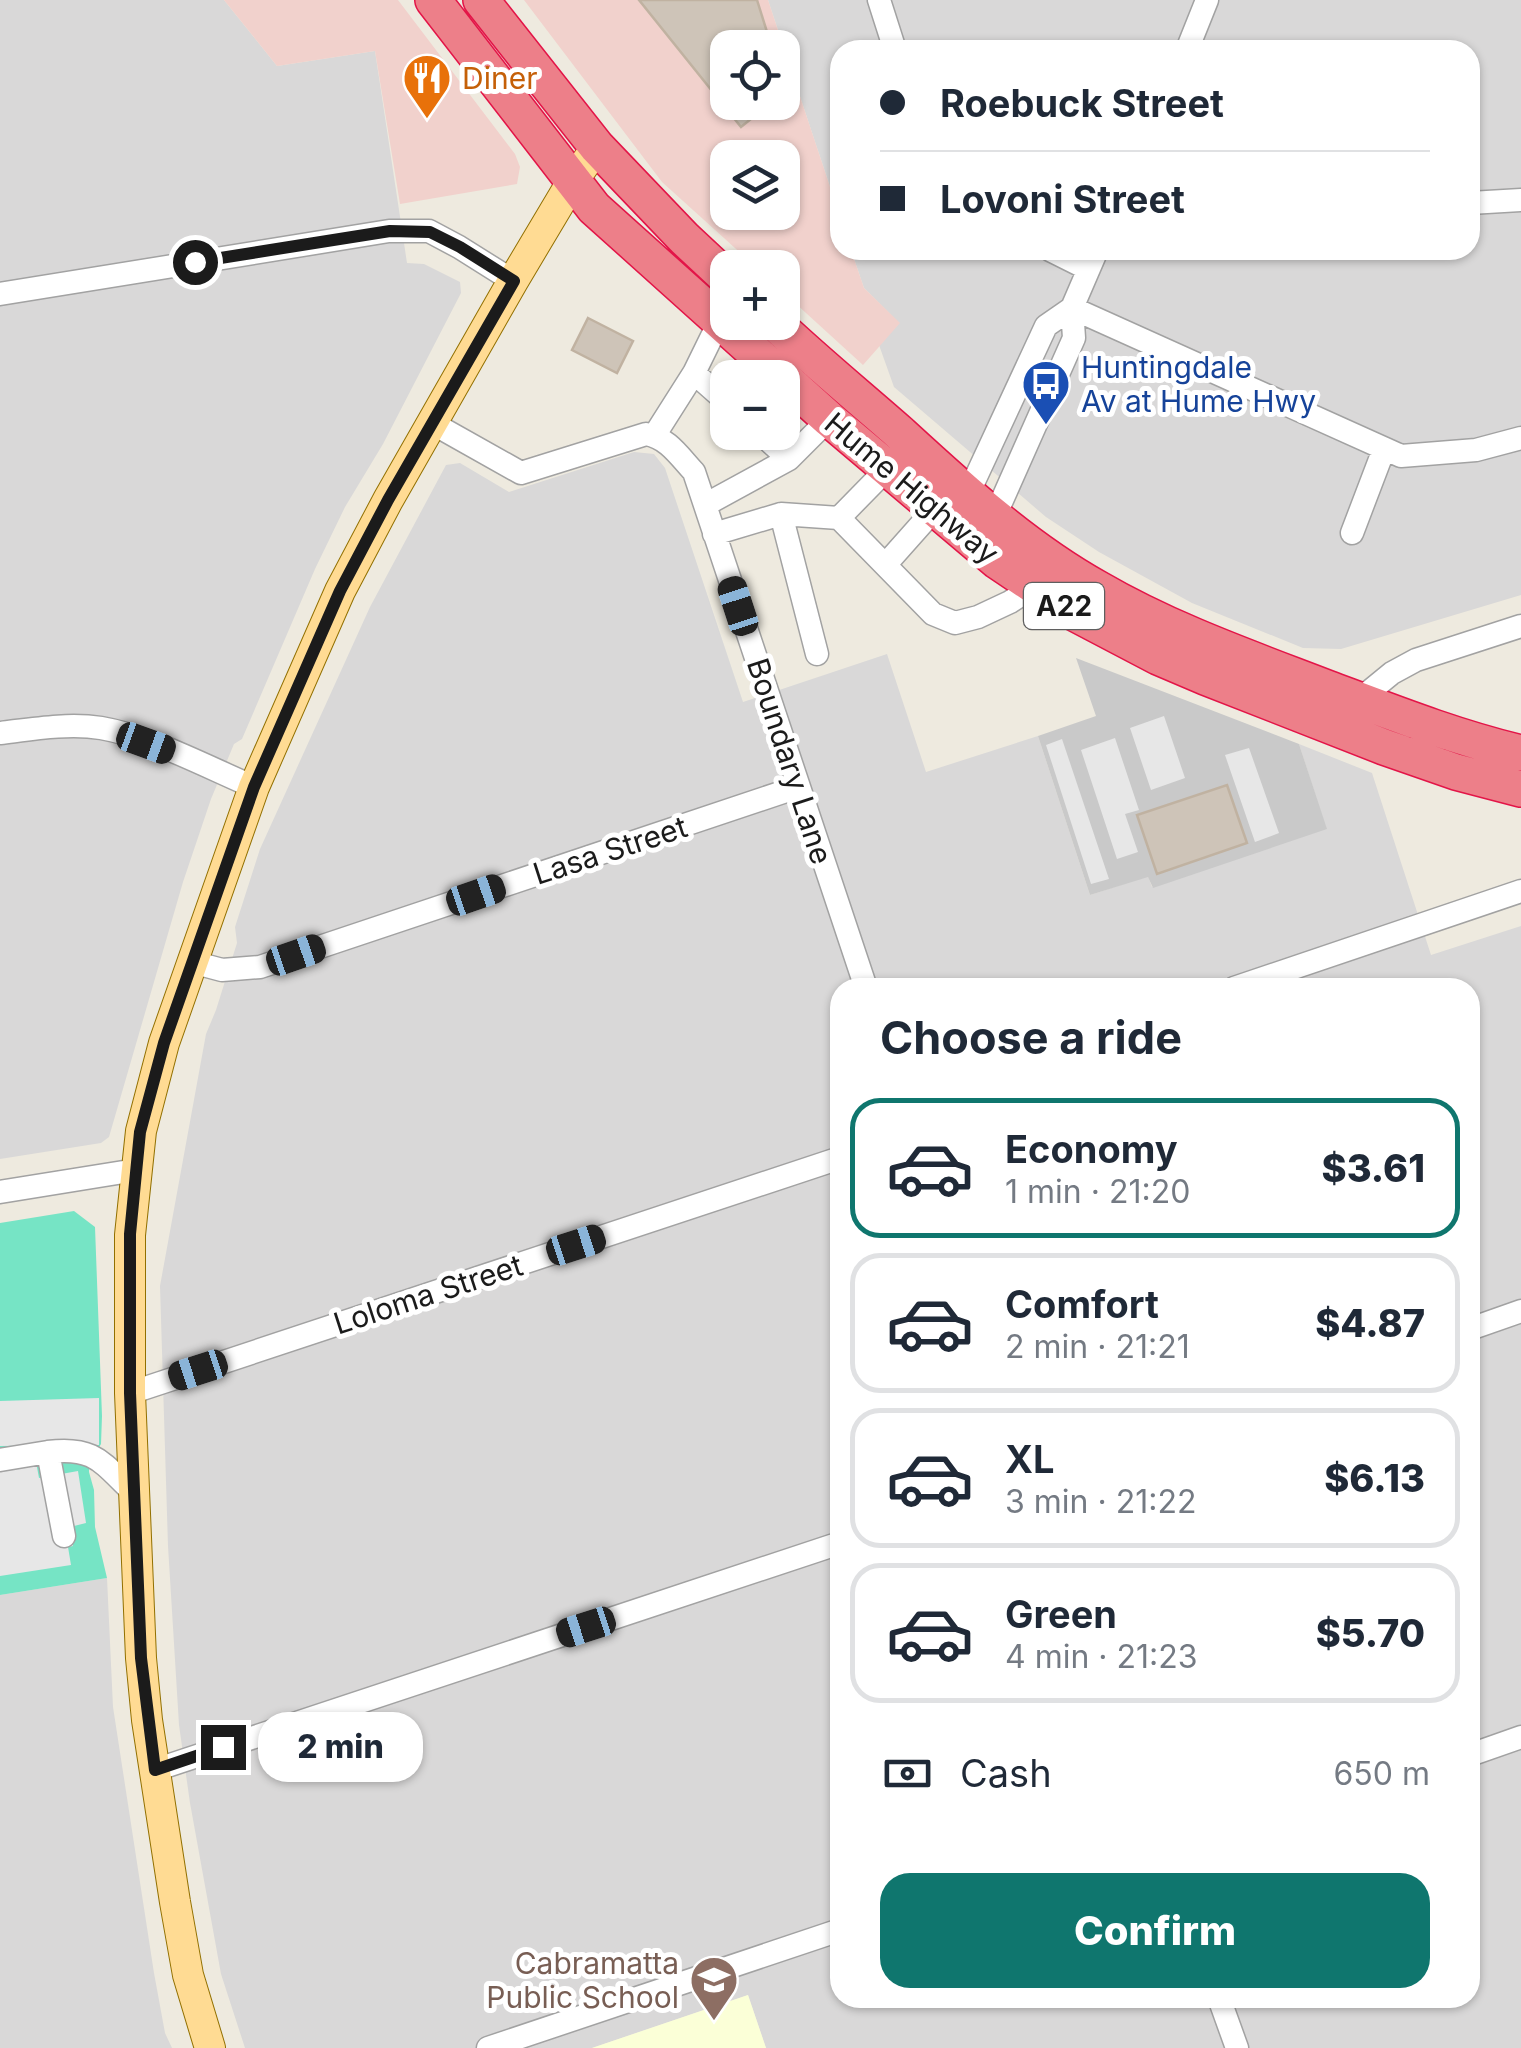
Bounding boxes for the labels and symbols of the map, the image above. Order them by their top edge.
restaurant icon: Diner [401,52,453,120]
place label: Diner [462,60,537,96]
route start [173,240,218,285]
place label: Huntingdale Av at Hume Hwy [1081,349,1316,419]
bus stop icon: Huntingdale Av at Hume Hwy [1020,358,1072,426]
street label: Hume Highway [818,405,1006,571]
car [714,573,762,639]
road number: A22 [1024,583,1104,629]
street label: Boundary Lane [740,653,840,869]
car [113,719,179,767]
street label: Lasa Street [529,808,692,892]
car [443,871,509,919]
car [263,931,329,979]
car [543,1221,609,1269]
street label: Loloma Street [329,1246,527,1341]
car [165,1346,231,1394]
car [553,1603,619,1651]
callout: 2 min [258,1712,423,1782]
route end [201,1725,246,1770]
place label: Cabramatta Public School [486,1945,679,2015]
school or university icon: Cabramatta Public School [688,1954,740,2022]

